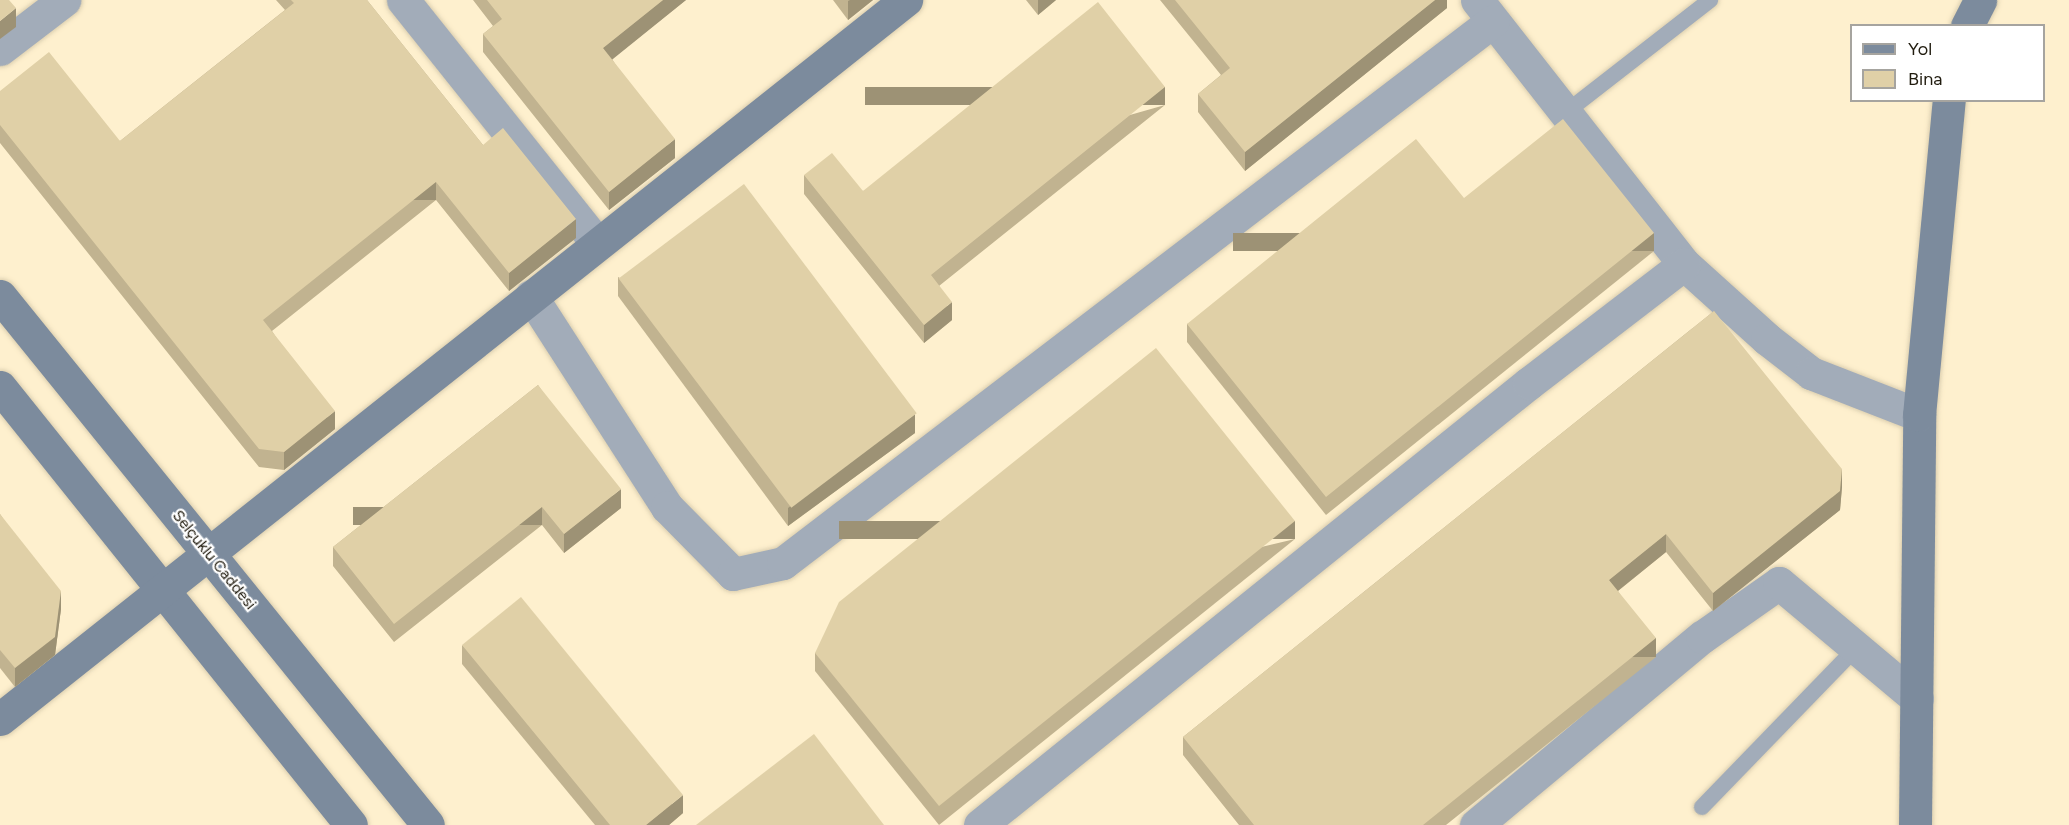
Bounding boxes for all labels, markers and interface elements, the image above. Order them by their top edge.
legend [1850,24,2045,102]
text: Yol [1908,38,1932,60]
text: Bina [1908,68,1942,90]
street label: Selçuklu Caddesi [168,506,260,614]

